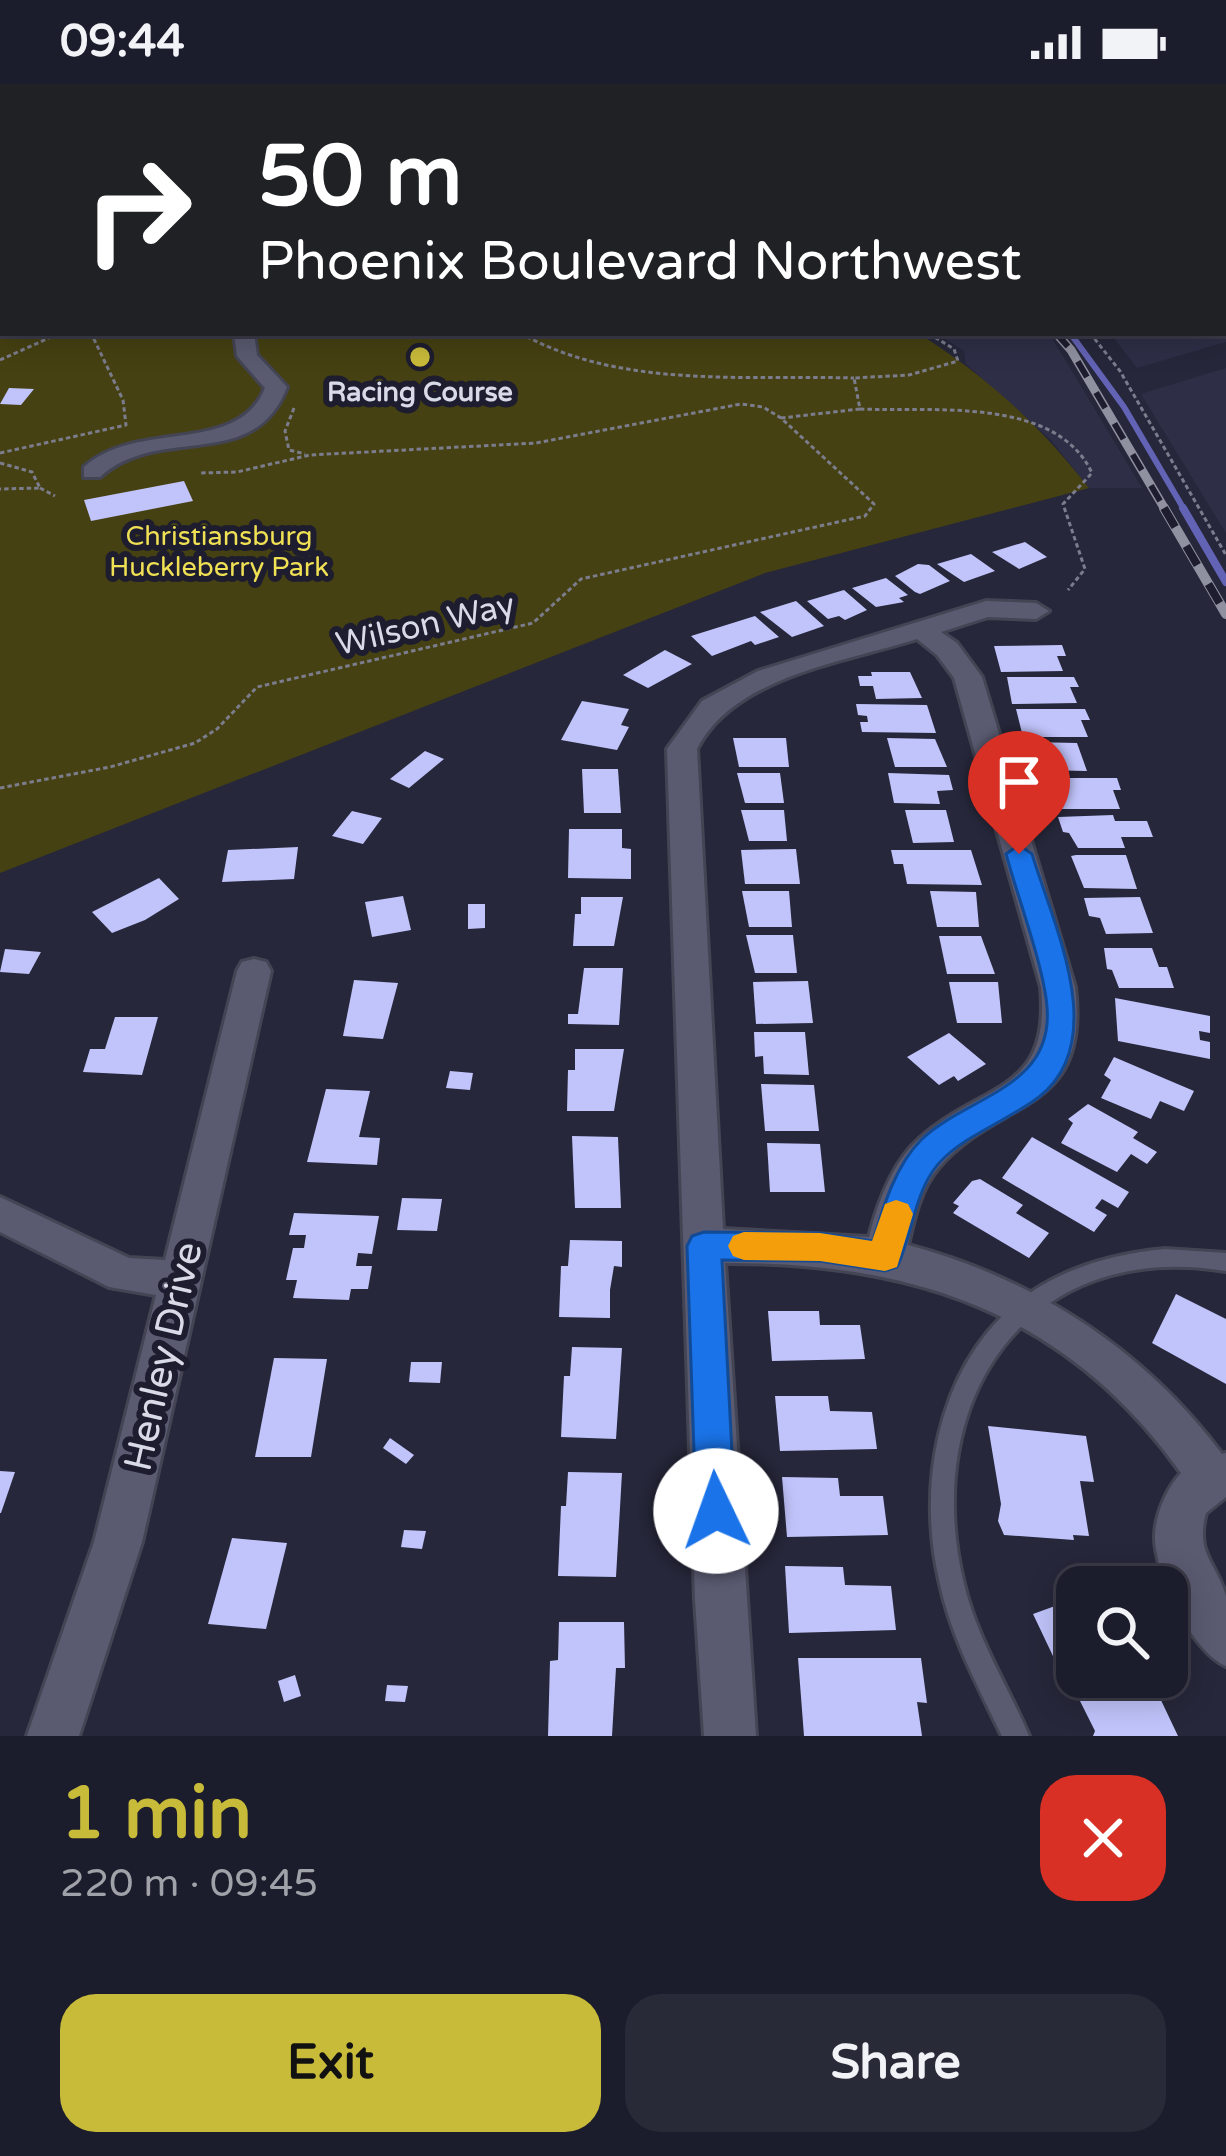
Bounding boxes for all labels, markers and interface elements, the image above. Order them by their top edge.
text: 09:44 [60,15,185,69]
text: 50 m [258,127,462,228]
icon: right [60,132,216,288]
text: Phoenix Boulevard Northwest [258,229,1022,294]
marker: Racing Course [407,344,433,370]
place label: Racing Course [327,376,513,409]
park label: Christiansburg Huckleberry Park [109,520,329,584]
street label: Wilson Way [332,585,518,664]
pin [968,731,1070,854]
icon: arrive [986,749,1052,815]
street label: Henley Drive [114,1237,213,1475]
position arrow [653,1448,779,1574]
map controls [1056,1566,1188,1698]
button: search [1056,1566,1188,1698]
text: 1 min [60,1771,252,1858]
button: close [1040,1775,1166,1901]
text: 220 m · 09:45 [60,1860,318,1907]
button: Exit [60,1994,601,2132]
button: Share [625,1994,1166,2132]

